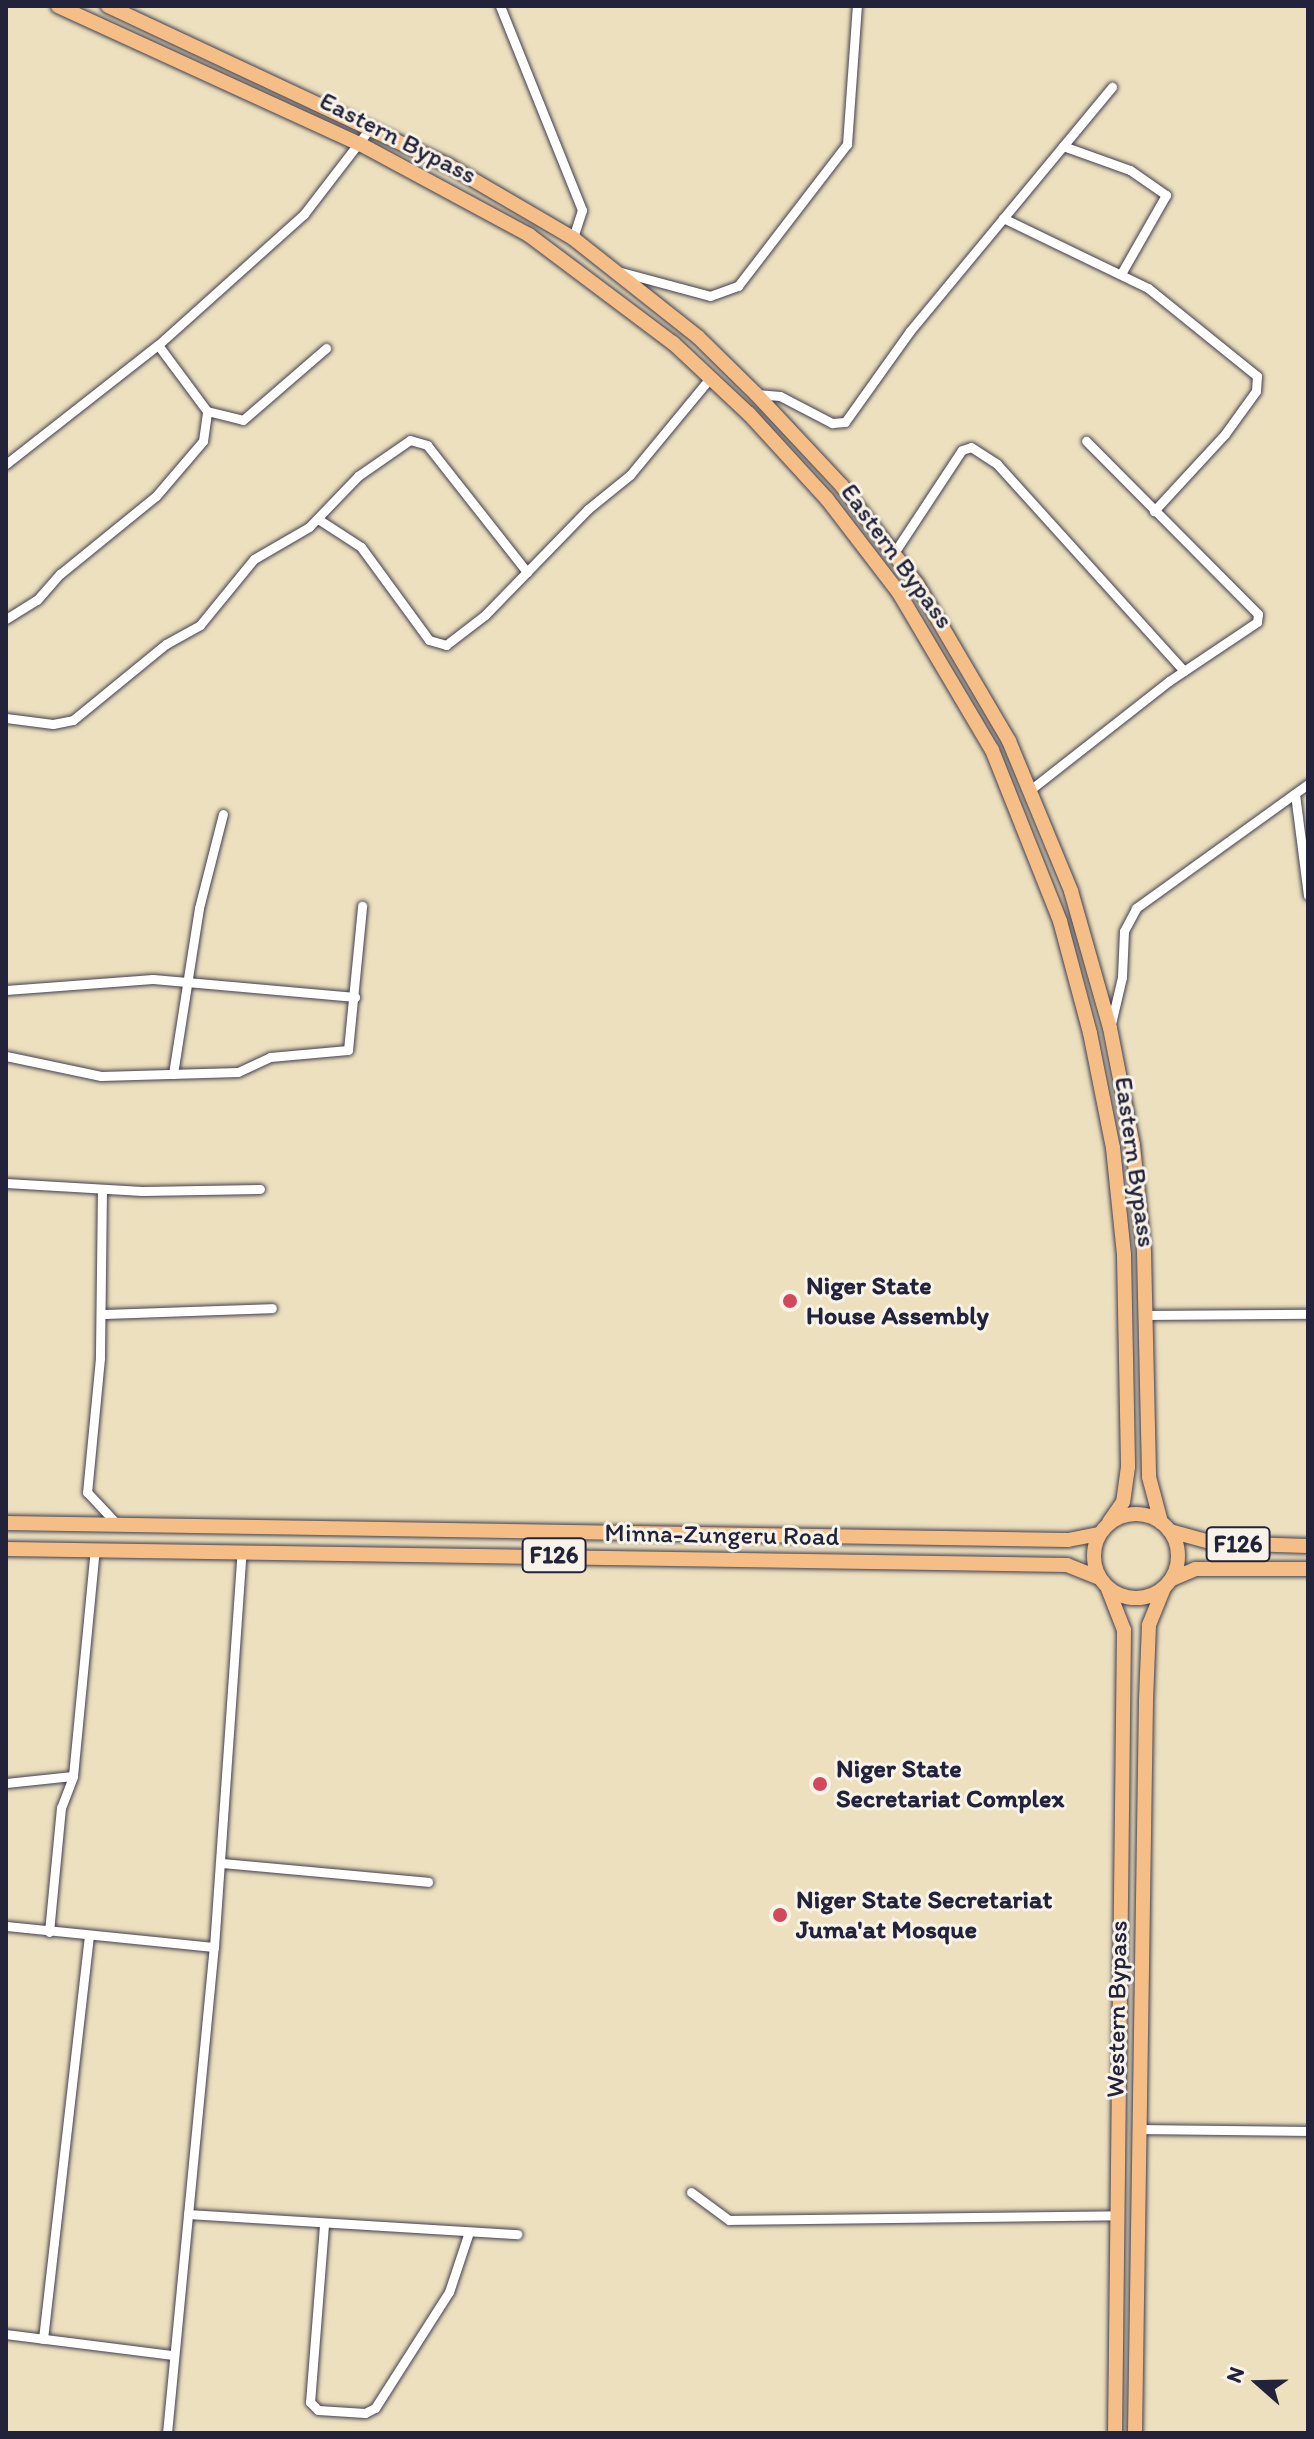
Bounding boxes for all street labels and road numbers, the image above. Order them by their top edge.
street label: Eastern Bypass [315,85,481,191]
street label: Eastern Bypass [834,478,960,634]
street label: Eastern Bypass [1108,1075,1162,1249]
street label: Minna-Zungeru Road [605,1517,839,1553]
road number: F126 [1204,1524,1272,1564]
road number: F126 [520,1535,588,1575]
street label: Western Bypass [1100,1920,1134,2098]

